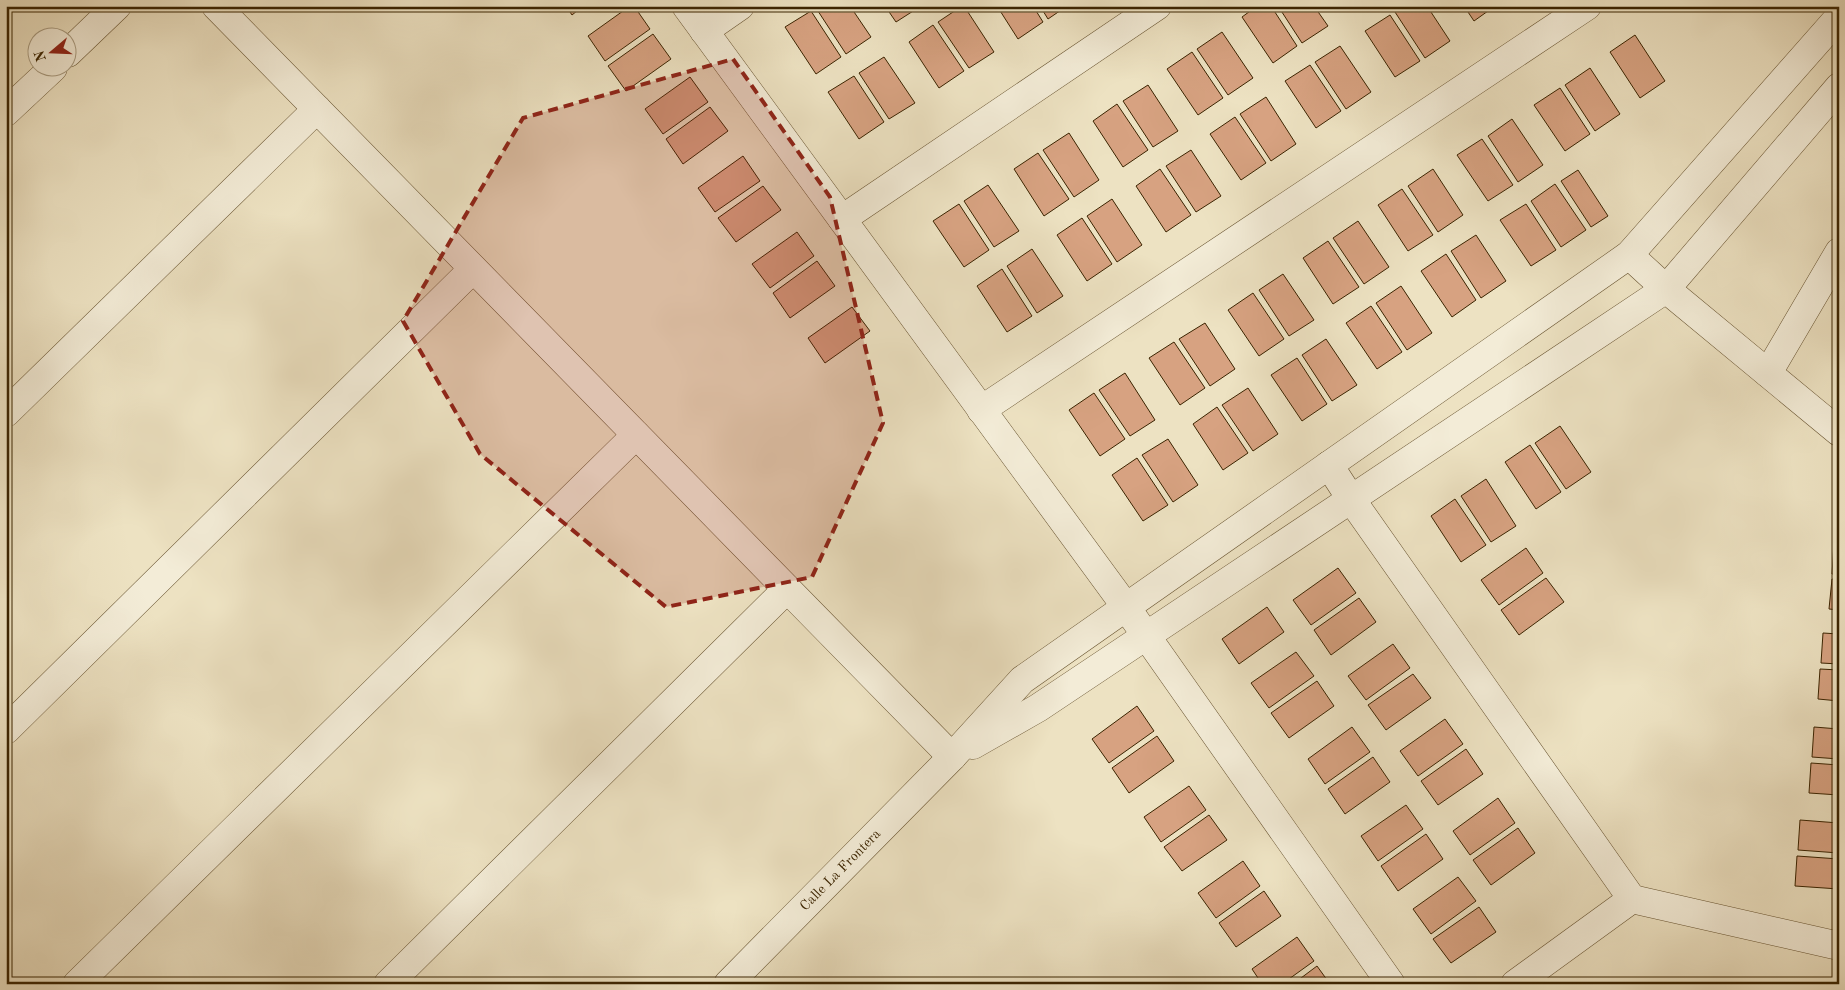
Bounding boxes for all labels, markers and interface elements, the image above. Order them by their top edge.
north arrow [28,28,78,78]
text: N [32,48,49,63]
street label: Calle La Frontera [797,827,883,914]

